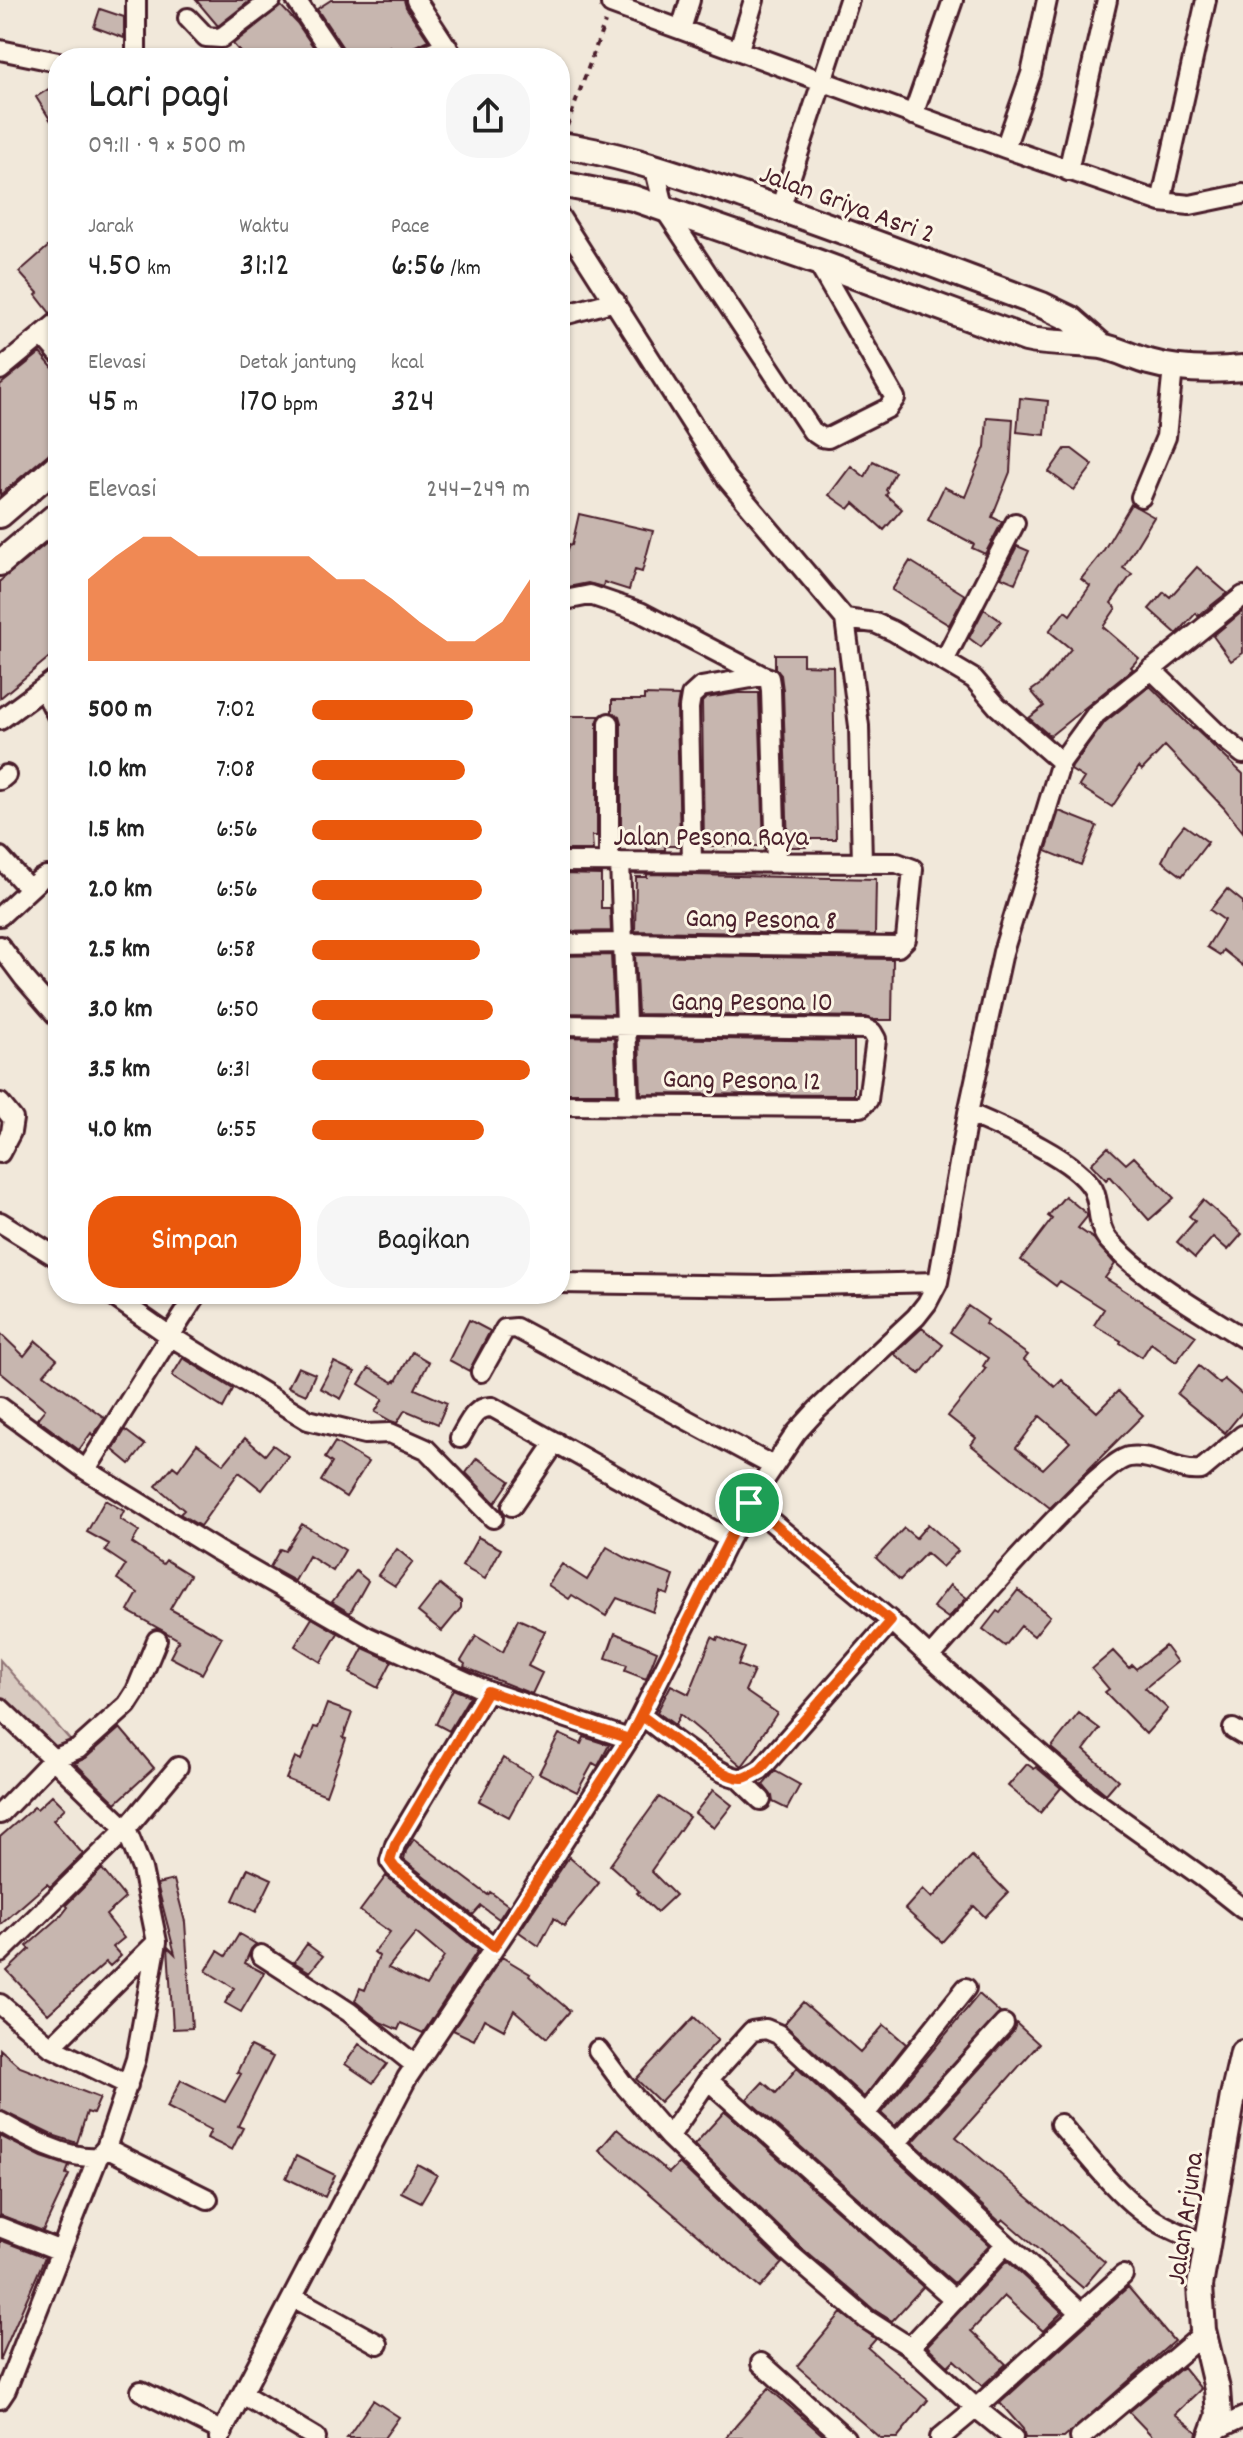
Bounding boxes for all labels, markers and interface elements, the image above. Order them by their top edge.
text: Lari pagi [88,66,229,129]
button: share [446,74,530,158]
text: 09:11 · 9 × 500 m [88,128,246,165]
street label: Jalan Griya Asri 2 [753,156,940,257]
text: Jarak [88,212,134,243]
text: Waktu [239,212,289,243]
text: Pace [391,212,430,243]
text: 4.50 [88,243,142,292]
text: 31:12 [239,243,290,292]
text: 6:56 [391,243,445,292]
text: km [142,254,171,285]
text: /km [445,254,481,285]
text: Elevasi [88,348,146,379]
text: Detak jantung [239,348,357,379]
text: kcal [391,348,424,379]
text: 45 [88,379,118,428]
text: 170 [239,379,278,428]
text: 324 [391,379,435,428]
text: m [118,390,138,421]
text: bpm [278,390,318,421]
text: Elevasi [88,472,156,509]
text: 244–249 m [426,472,530,509]
text: 500 m [88,692,152,729]
text: 7:02 [216,692,256,729]
text: 1.0 km [88,752,147,789]
text: 7:08 [216,752,255,789]
text: 1.5 km [88,812,145,849]
text: 6:56 [216,812,258,849]
street label: Jalan Pesona Raya [613,820,810,860]
text: 2.0 km [88,872,152,909]
text: 6:56 [216,872,258,909]
street label: Gang Pesona 8 [685,901,837,943]
text: 2.5 km [88,932,150,969]
text: 6:58 [216,932,256,969]
street label: Gang Pesona 10 [671,985,833,1025]
text: 3.0 km [88,992,153,1029]
text: 6:50 [216,992,259,1029]
text: 3.5 km [88,1052,150,1089]
text: 6:31 [216,1052,250,1089]
street label: Gang Pesona 12 [662,1062,822,1104]
text: 4.0 km [88,1112,152,1149]
text: 6:55 [216,1112,257,1149]
button: Simpan [88,1196,301,1288]
button: Bagikan [317,1196,530,1288]
pin [715,1469,783,1537]
icon: arrive [727,1481,771,1525]
street label: Jalan Arjuna [1159,2149,1217,2288]

